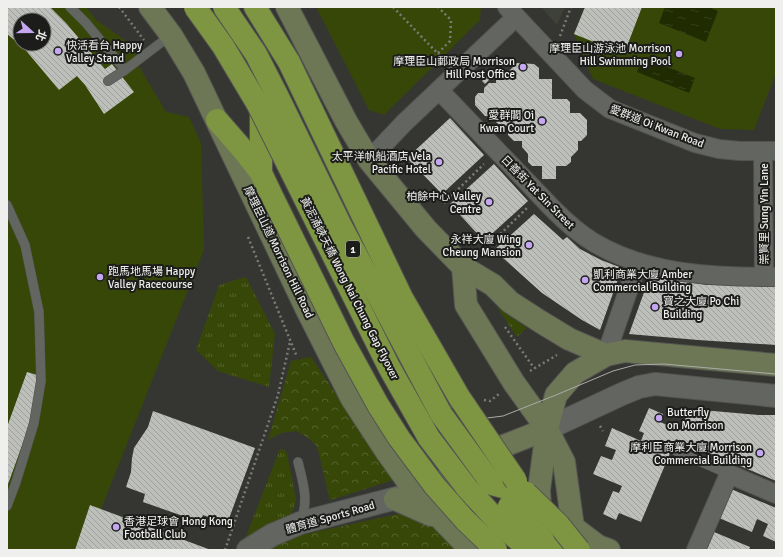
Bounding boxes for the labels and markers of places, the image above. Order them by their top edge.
place label: 快活看台 Happy Valley Stand [66,39,143,65]
place label: 摩理臣山游泳池 Morrison Hill Swimming Pool [549,42,671,68]
marker: 快活看台 Happy Valley Stand [53,46,63,56]
marker: 摩理臣山游泳池 Morrison Hill Swimming Pool [674,49,684,59]
place label: 摩理臣山郵政局 Morrison Hill Post Office [393,55,515,81]
marker: 摩理臣山郵政局 Morrison Hill Post Office [518,62,528,72]
place label: 愛群閣 Oi Kwan Court [479,109,534,135]
marker: 愛群閣 Oi Kwan Court [537,116,547,126]
place label: 太平洋帆船酒店 Vela Pacific Hotel [331,150,431,176]
marker: 太平洋帆船酒店 Vela Pacific Hotel [434,157,444,167]
place label: 柏餘中心 Valley Centre [406,190,482,216]
marker: 柏餘中心 Valley Centre [484,197,494,207]
place label: 永祥大廈 Wing Cheung Mansion [443,233,521,259]
marker: 永祥大廈 Wing Cheung Mansion [524,240,534,250]
place label: 跑馬地馬場 Happy Valley Racecourse [108,265,196,291]
place label: 凱利商業大廈 Amber Commercial Building [593,268,692,294]
marker: 跑馬地馬場 Happy Valley Racecourse [95,272,105,282]
marker: 凱利商業大廈 Amber Commercial Building [580,275,590,285]
place label: 寶之大廈 Po Chi Building [663,295,739,321]
marker: 寶之大廈 Po Chi Building [650,302,660,312]
place label: Butterfly on Morrison [667,406,724,432]
marker: Butterfly on Morrison [654,413,664,423]
place label: 摩利臣商業大廈 Morrison Commercial Building [630,441,752,467]
marker: 摩利臣商業大廈 Morrison Commercial Building [755,448,765,458]
place label: 香港足球會 Hong Kong Football Club [124,515,233,541]
marker: 香港足球會 Hong Kong Football Club [111,522,121,532]

